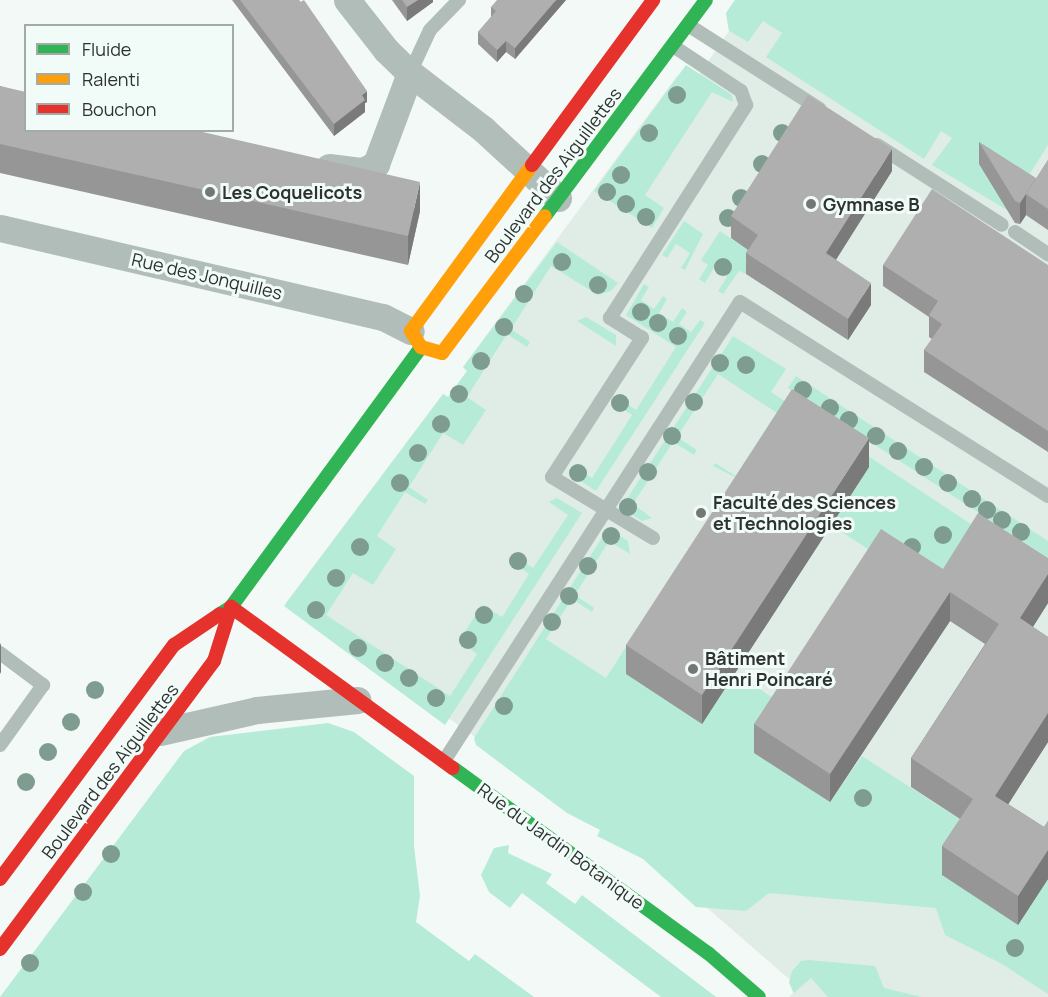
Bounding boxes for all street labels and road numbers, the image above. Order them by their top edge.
street label: Boulevard des Aiguillettes [480,83,626,267]
street label: Rue des Jonquilles [130,248,284,304]
street label: Boulevard des Aiguillettes [37,679,183,863]
street label: Rue du Jardin Botanique [474,778,648,914]

